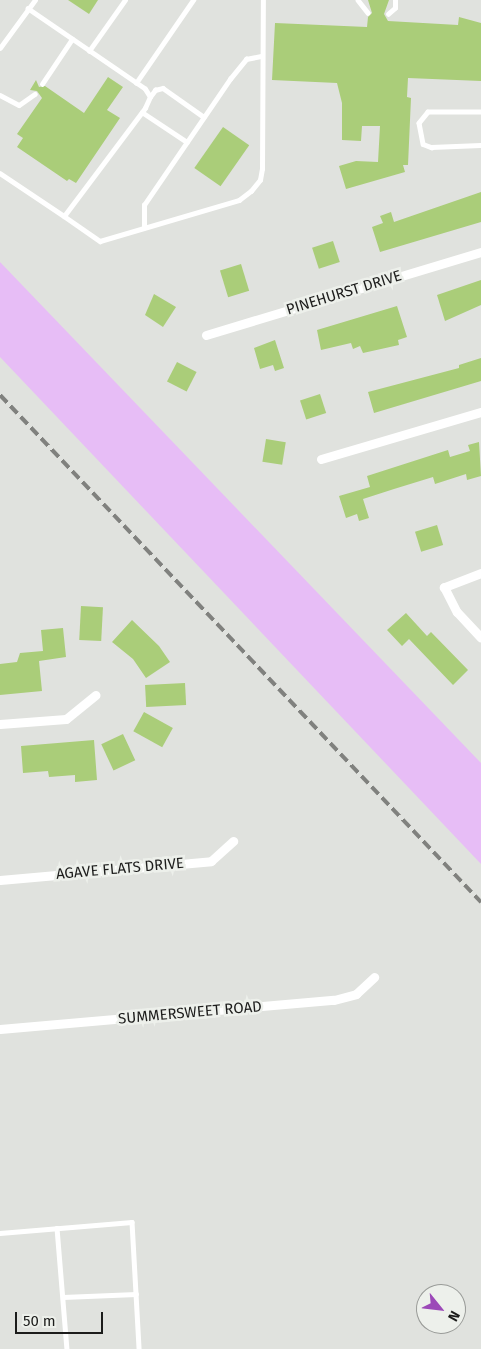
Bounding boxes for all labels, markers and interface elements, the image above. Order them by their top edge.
street label: PINEHURST DRIVE [284,267,404,319]
street label: AGAVE FLATS DRIVE [55,854,185,884]
street label: SUMMERSWEET ROAD [117,998,263,1028]
north arrow [416,1284,466,1334]
scale bar [18,1302,105,1334]
text: N [444,1308,463,1324]
text: 50 m [23,1312,56,1330]

